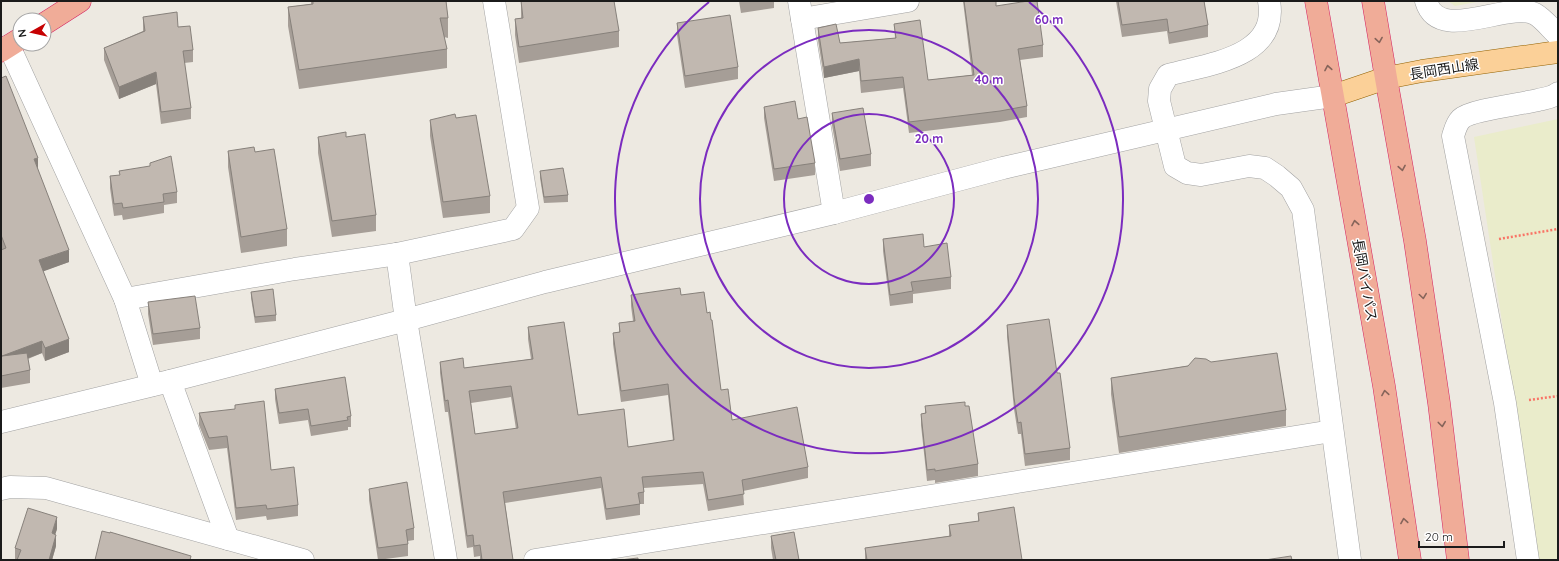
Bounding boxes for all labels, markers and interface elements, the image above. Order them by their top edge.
north arrow [12,12,52,52]
text: 60 m [1035,12,1063,27]
text: N [15,28,30,38]
one-way arrow [1374,36,1383,43]
street label: 長岡西山線 [1408,55,1480,83]
one-way arrow [1324,65,1333,71]
text: 40 m [975,72,1003,87]
text: 20 m [915,131,943,146]
one-way arrow [1397,164,1405,171]
centre of rings [862,192,876,206]
one-way arrow [1352,220,1360,227]
street label: 長岡バイパス [1349,237,1381,323]
one-way arrow [1418,293,1427,299]
one-way arrow [1381,390,1390,396]
one-way arrow [1437,421,1446,428]
one-way arrow [1400,518,1409,525]
scale bar [1419,523,1504,549]
text: 20 m [1425,529,1453,544]

